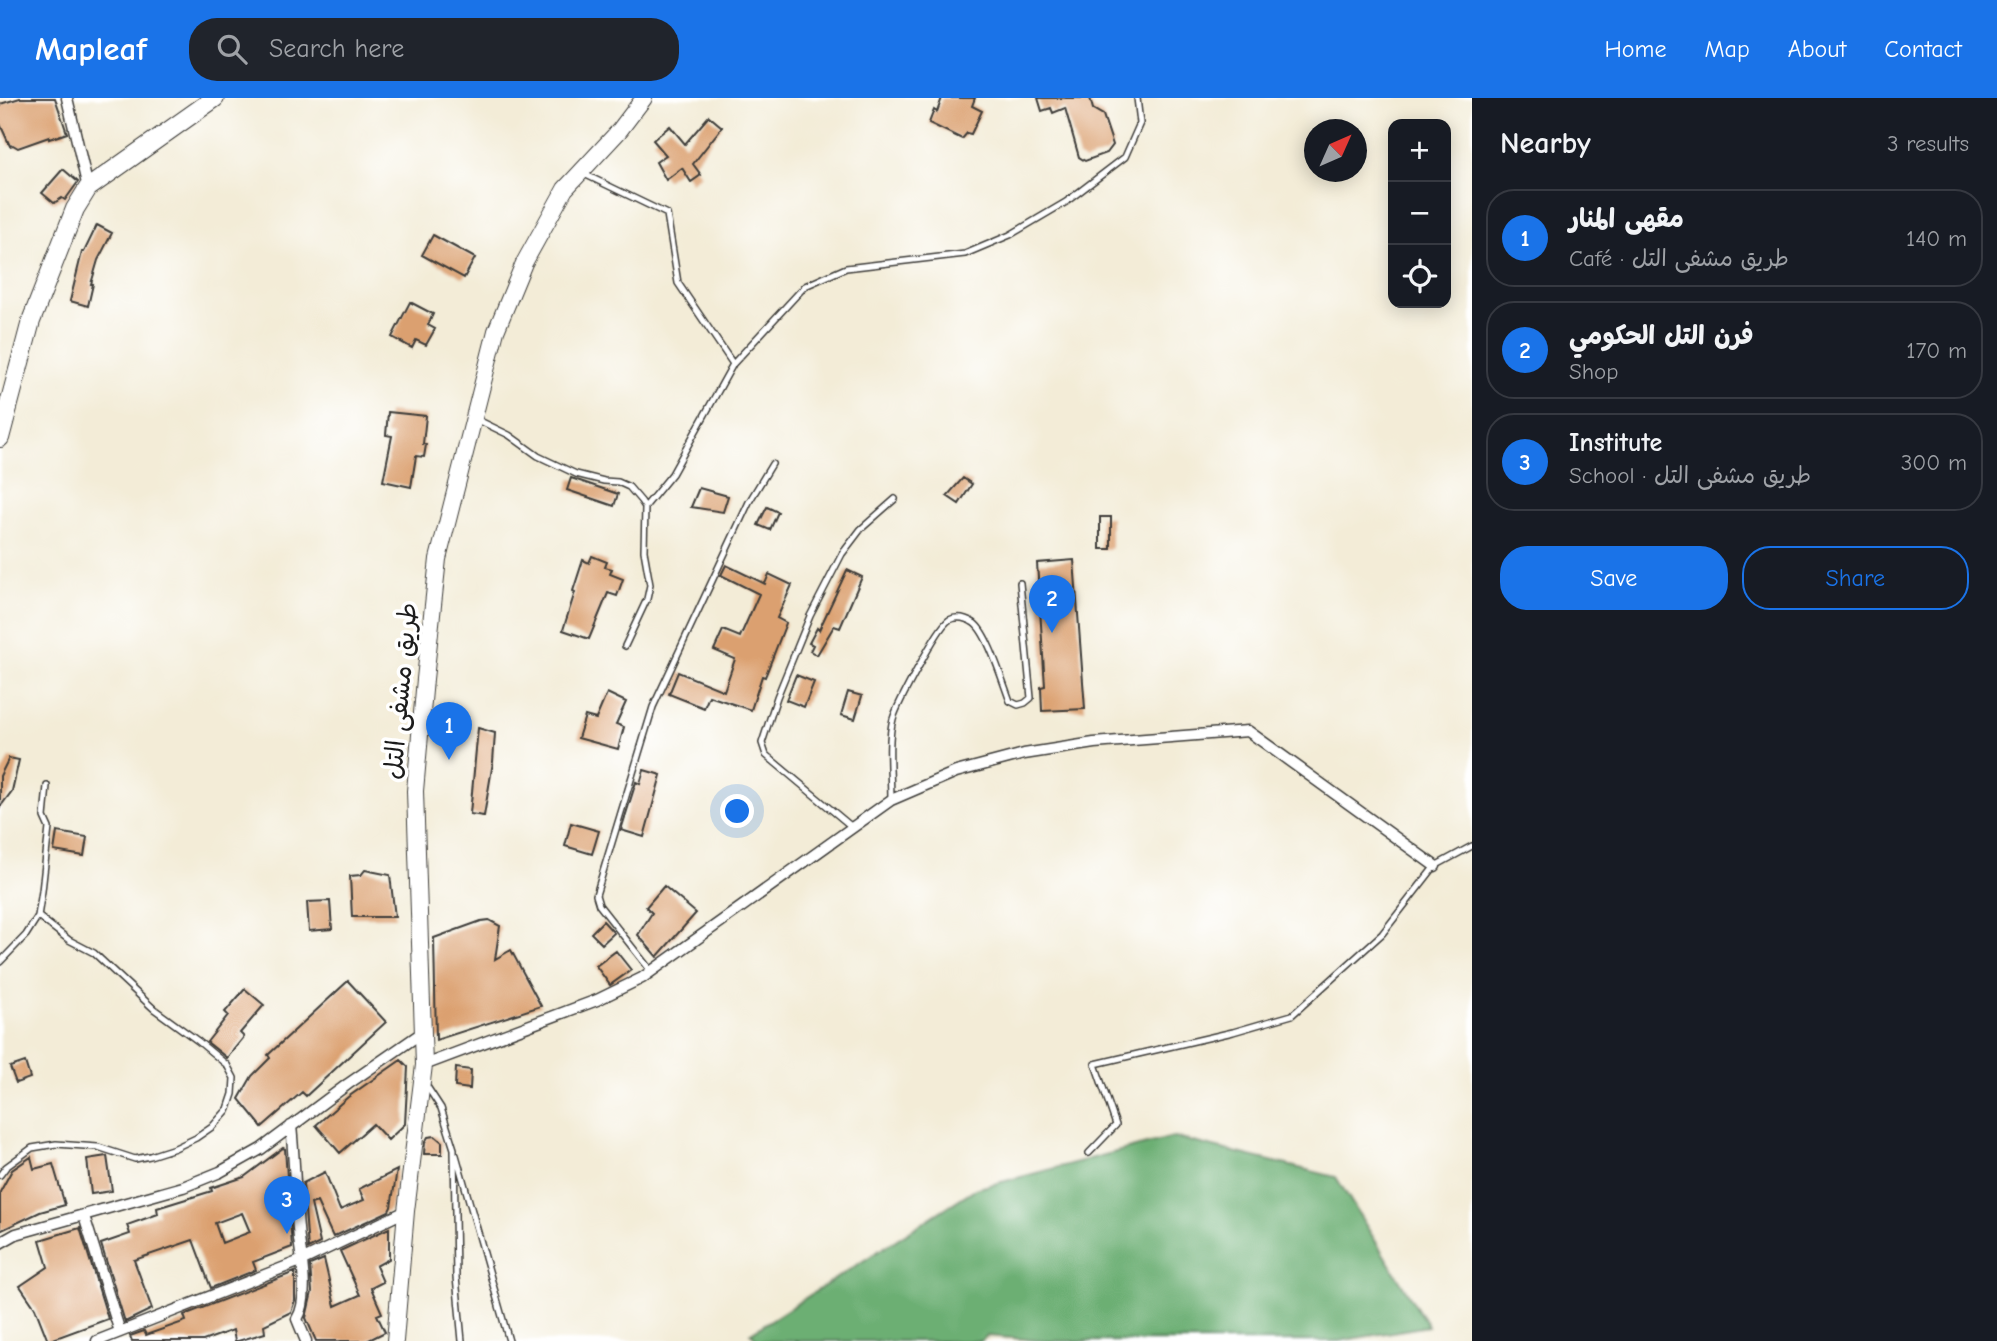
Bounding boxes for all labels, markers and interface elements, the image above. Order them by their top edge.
search box [189,18,679,81]
text: Mapleaf [35,30,147,68]
icon: search [213,30,251,68]
text: Search here [269,34,404,64]
text: Home [1605,35,1666,63]
text: Map [1704,35,1750,63]
text: About [1788,35,1846,63]
text: Contact [1884,35,1962,63]
north arrow [1304,119,1367,182]
map controls [1388,119,1451,308]
button: + [1388,119,1451,182]
text: Nearby [1500,126,1591,161]
text: 3 results [1887,130,1969,157]
button: − [1388,182,1451,245]
text: مقهى المنار [1569,204,1684,234]
text: 1 [1520,225,1530,252]
text: 140 m [1906,225,1967,252]
button: locate [1388,245,1451,308]
text: Café · طريق مشفى التل [1569,245,1789,272]
text: فرن التل الحكومي [1569,321,1754,351]
text: 2 [1519,337,1531,364]
text: 170 m [1906,337,1967,364]
text: Shop [1569,358,1618,385]
text: Institute [1569,428,1662,458]
text: 3 [1519,449,1531,476]
text: 300 m [1901,449,1967,476]
text: School · طريق مشفى التل [1569,462,1811,489]
button: Save [1500,546,1728,610]
button: Share [1742,546,1969,610]
pin: 2 [1029,575,1075,633]
street label: طريق مشفى التل [378,601,425,781]
pin: 1 [426,702,472,760]
your location [720,794,754,828]
pin: 3 [264,1176,310,1234]

